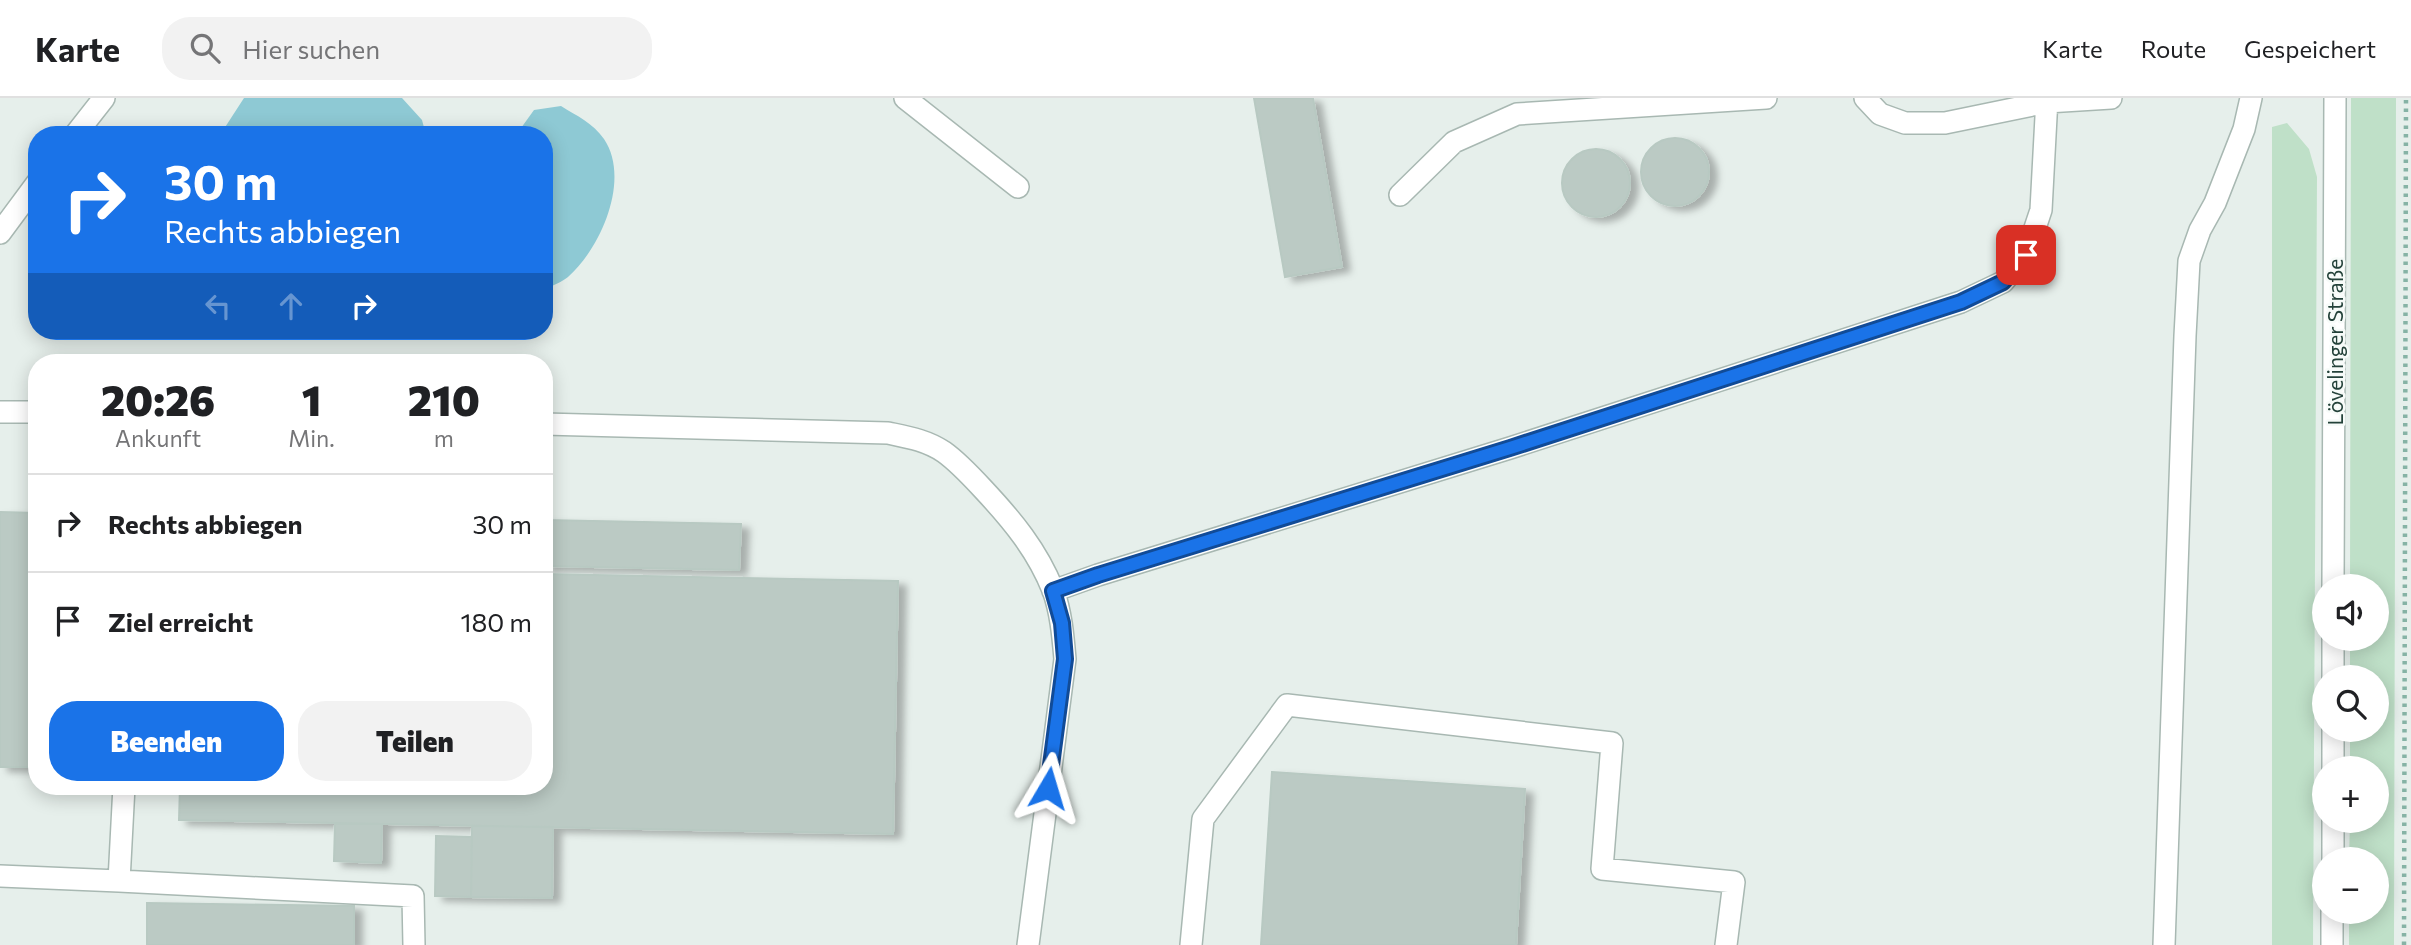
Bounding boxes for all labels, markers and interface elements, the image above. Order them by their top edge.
search box [162,17,652,80]
text: Karte [35,28,120,69]
icon: search [186,29,224,67]
text: Hier suchen [242,33,380,64]
text: Karte [2042,34,2103,63]
text: Route [2141,34,2206,63]
text: Gespeichert [2244,34,2376,63]
text: 30 m [164,150,277,210]
icon: right [49,154,140,245]
text: Rechts abbiegen [164,210,401,250]
pin [1996,225,2056,285]
icon: arrive [2007,236,2045,274]
street label: Lövelinger Straße [2322,259,2347,425]
icon: left [199,287,237,325]
icon: ahead [272,287,310,325]
icon: right [345,287,383,325]
text: 20:26 [101,373,215,425]
text: 1 [302,373,321,425]
text: 210 [408,373,480,425]
text: Ankunft [115,424,201,452]
text: Min. [288,424,335,452]
text: m [434,424,454,452]
icon: right [49,504,87,542]
text: Rechts abbiegen [108,508,303,539]
text: 30 m [473,508,532,539]
map controls [2312,574,2389,924]
button: sound [2312,574,2389,651]
icon: arrive [49,602,87,640]
text: Ziel erreicht [108,606,253,637]
text: 180 m [460,606,532,637]
button: search [2312,665,2389,742]
button: Beenden [49,701,284,781]
button: Teilen [298,701,532,781]
position arrow [1011,751,1085,825]
button: + [2312,756,2389,833]
button: − [2312,847,2389,924]

